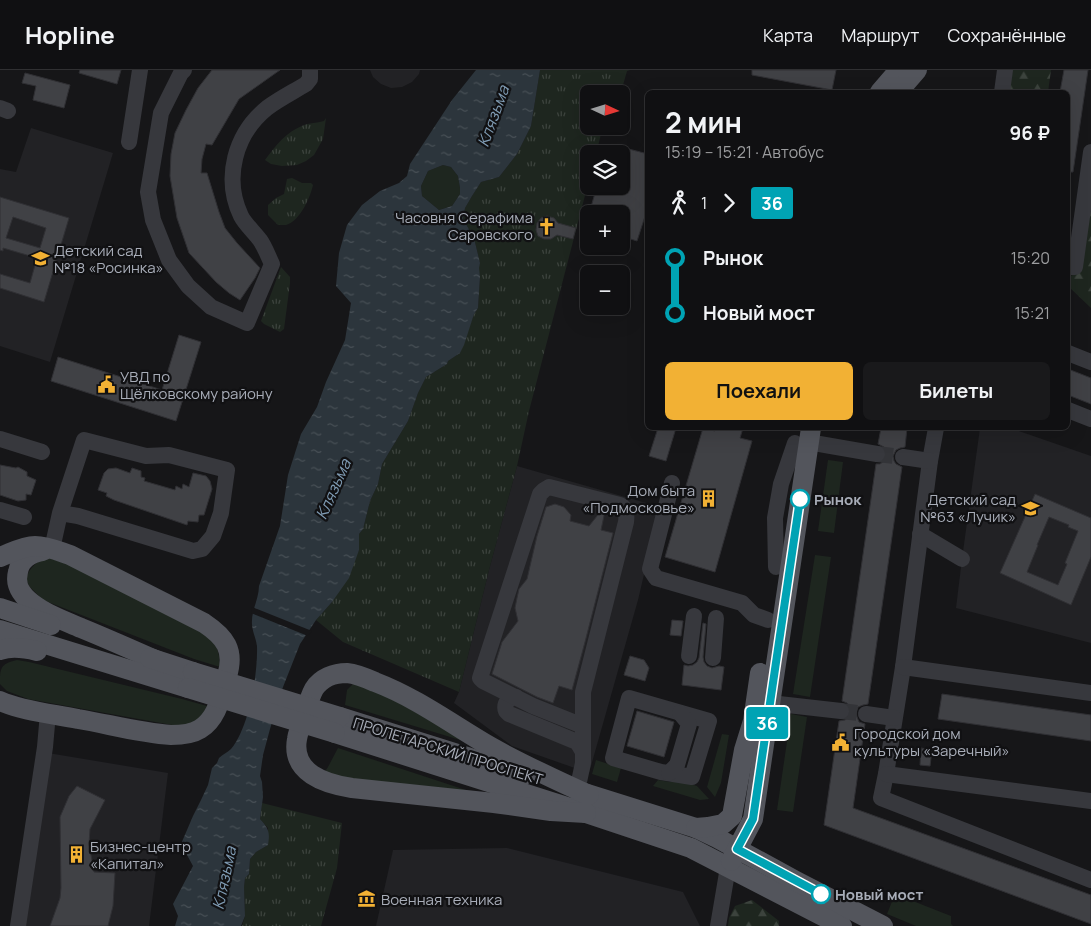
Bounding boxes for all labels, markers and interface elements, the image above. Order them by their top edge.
text: Hopline [25,18,115,51]
text: Карта [763,23,813,47]
text: Маршрут [841,23,919,47]
text: Сохранённые [947,23,1066,47]
water label: Клязьма [472,81,515,150]
north arrow [580,85,630,135]
map controls [580,85,630,315]
text: 2 мин [665,103,742,141]
text: 96 ₽ [1010,120,1050,146]
text: 15:19 – 15:21 · Автобус [665,141,824,163]
button: layers [580,145,630,195]
icon: walk [665,189,693,217]
icon: forward [715,189,743,217]
text: 36 [761,191,783,215]
text: 1 [701,192,707,214]
button: + [580,205,630,255]
place label: Часовня Серафима Саровского [395,207,533,245]
church icon: Часовня Серафима Саровского [537,216,557,236]
place label: Детский сад №18 «Росинка» [54,240,164,278]
text: Рынок [703,245,763,271]
text: 15:20 [1011,247,1050,269]
school or university icon: Детский сад №18 «Росинка» [30,249,50,269]
button: − [580,265,630,315]
text: Новый мост [703,300,815,326]
text: 15:21 [1014,302,1050,324]
button: Поехали [665,362,853,420]
button: Билеты [863,362,1050,420]
place label: УВД по Щёлковскому району [120,366,273,404]
public building icon: УВД по Щёлковскому району [96,375,116,395]
water label: Клязьма [310,455,356,522]
place label: Дом быта «Подмосковье» [582,480,695,518]
building icon: Дом быта «Подмосковье» [699,489,719,509]
marker: Рынок [790,489,810,509]
place label: Рынок [814,489,862,510]
place label: Детский сад №63 «Лучик» [920,489,1016,527]
school or university icon: Детский сад №63 «Лучик» [1020,498,1040,518]
line badge: 36 [744,707,790,739]
text: 36 [756,711,778,735]
street label: ПРОЛЕТАРСКИЙ ПРОСПЕКТ [351,712,545,790]
place label: Городской дом культуры «Заречный» [854,723,1010,761]
public building icon: Городской дом культуры «Заречный» [830,732,850,752]
place label: Бизнес-центр «Капитал» [90,836,191,874]
water label: Клязьма [207,844,242,911]
building icon: Бизнес-центр «Капитал» [66,845,86,865]
marker: Новый мост [811,884,831,904]
place label: Новый мост [835,884,923,905]
museum icon: Военная техника [357,889,377,909]
place label: Военная техника [381,889,502,910]

